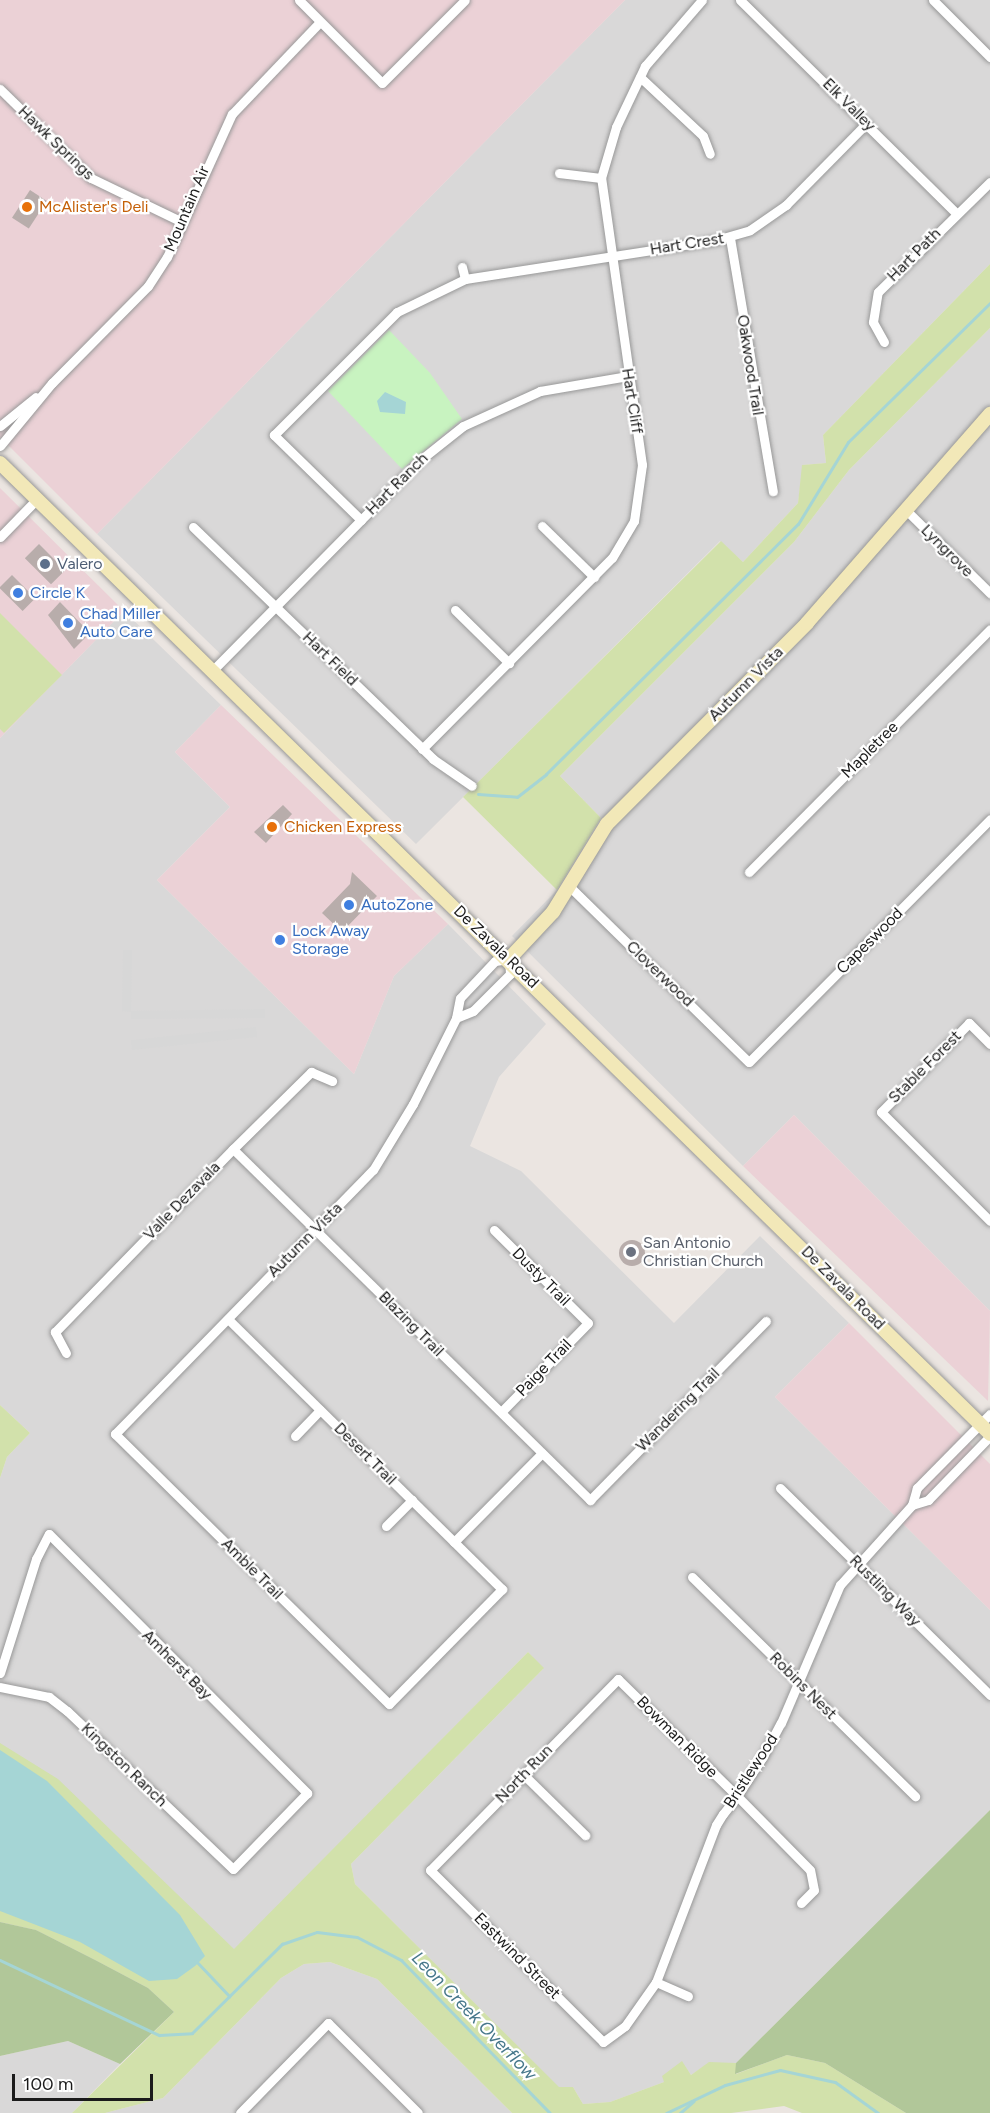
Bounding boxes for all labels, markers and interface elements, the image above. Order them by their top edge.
street label: Elk Valley [818,74,880,136]
street label: Hawk Springs [14,102,98,184]
street label: Mountain Air [160,163,214,255]
place label: McAlister's Deli [39,197,148,217]
marker: McAlister's Deli [20,200,34,214]
street label: Hart Path [883,224,945,286]
street label: Hart Crest [649,229,725,259]
street label: Oakwood Trail [733,313,767,417]
street label: Hart Cliff [617,367,647,435]
street label: Hart Ranch [362,449,432,519]
street label: Lyngrove [917,521,977,581]
place label: Valero [57,554,103,574]
marker: Valero [38,557,52,571]
place label: Circle K [30,583,85,603]
marker: Circle K [11,586,25,600]
place label: Chad Miller Auto Care [80,604,160,642]
marker: Chad Miller Auto Care [61,616,75,630]
street label: Hart Field [298,628,362,690]
street label: Autumn Vista [705,643,787,725]
street label: Mapletree [838,718,902,782]
place label: Chicken Express [284,817,402,837]
marker: Chicken Express [265,820,279,834]
place label: AutoZone [361,895,433,915]
marker: AutoZone [342,898,356,912]
street label: De Zavala Road [449,902,543,992]
street label: Capeswood [833,904,907,978]
place label: Lock Away Storage [292,921,369,959]
marker: Lock Away Storage [273,933,287,947]
street label: Cloverwood [622,937,698,1011]
street label: Stable Forest [885,1027,965,1107]
street label: Valle Dezavala [140,1158,224,1244]
street label: Autumn Vista [264,1199,346,1281]
place label: San Antonio Christian Church [643,1233,763,1271]
street label: De Zavala Road [797,1242,889,1334]
street label: Dusty Trail [508,1244,574,1310]
marker: San Antonio Christian Church [624,1245,638,1259]
street label: Blazing Trail [374,1287,448,1361]
street label: Paige Trail [512,1335,576,1401]
street label: Wandering Trail [632,1364,724,1456]
street label: Desert Trail [330,1419,400,1489]
street label: Amble Trail [217,1534,287,1604]
street label: Rustling Way [845,1551,925,1631]
street label: Amherst Bay [138,1626,216,1704]
street label: Robins Nest [765,1648,841,1724]
street label: Bowman Ridge [632,1692,722,1782]
street label: Kingston Ranch [77,1719,171,1811]
street label: Bristlewood [720,1730,782,1812]
street label: North Run [491,1741,557,1807]
street label: Eastwind Street [470,1909,564,2003]
water label: Leon Creek Overflow [407,1947,541,2085]
scale bar [15,2062,156,2100]
text: 100 m [23,2073,73,2095]

